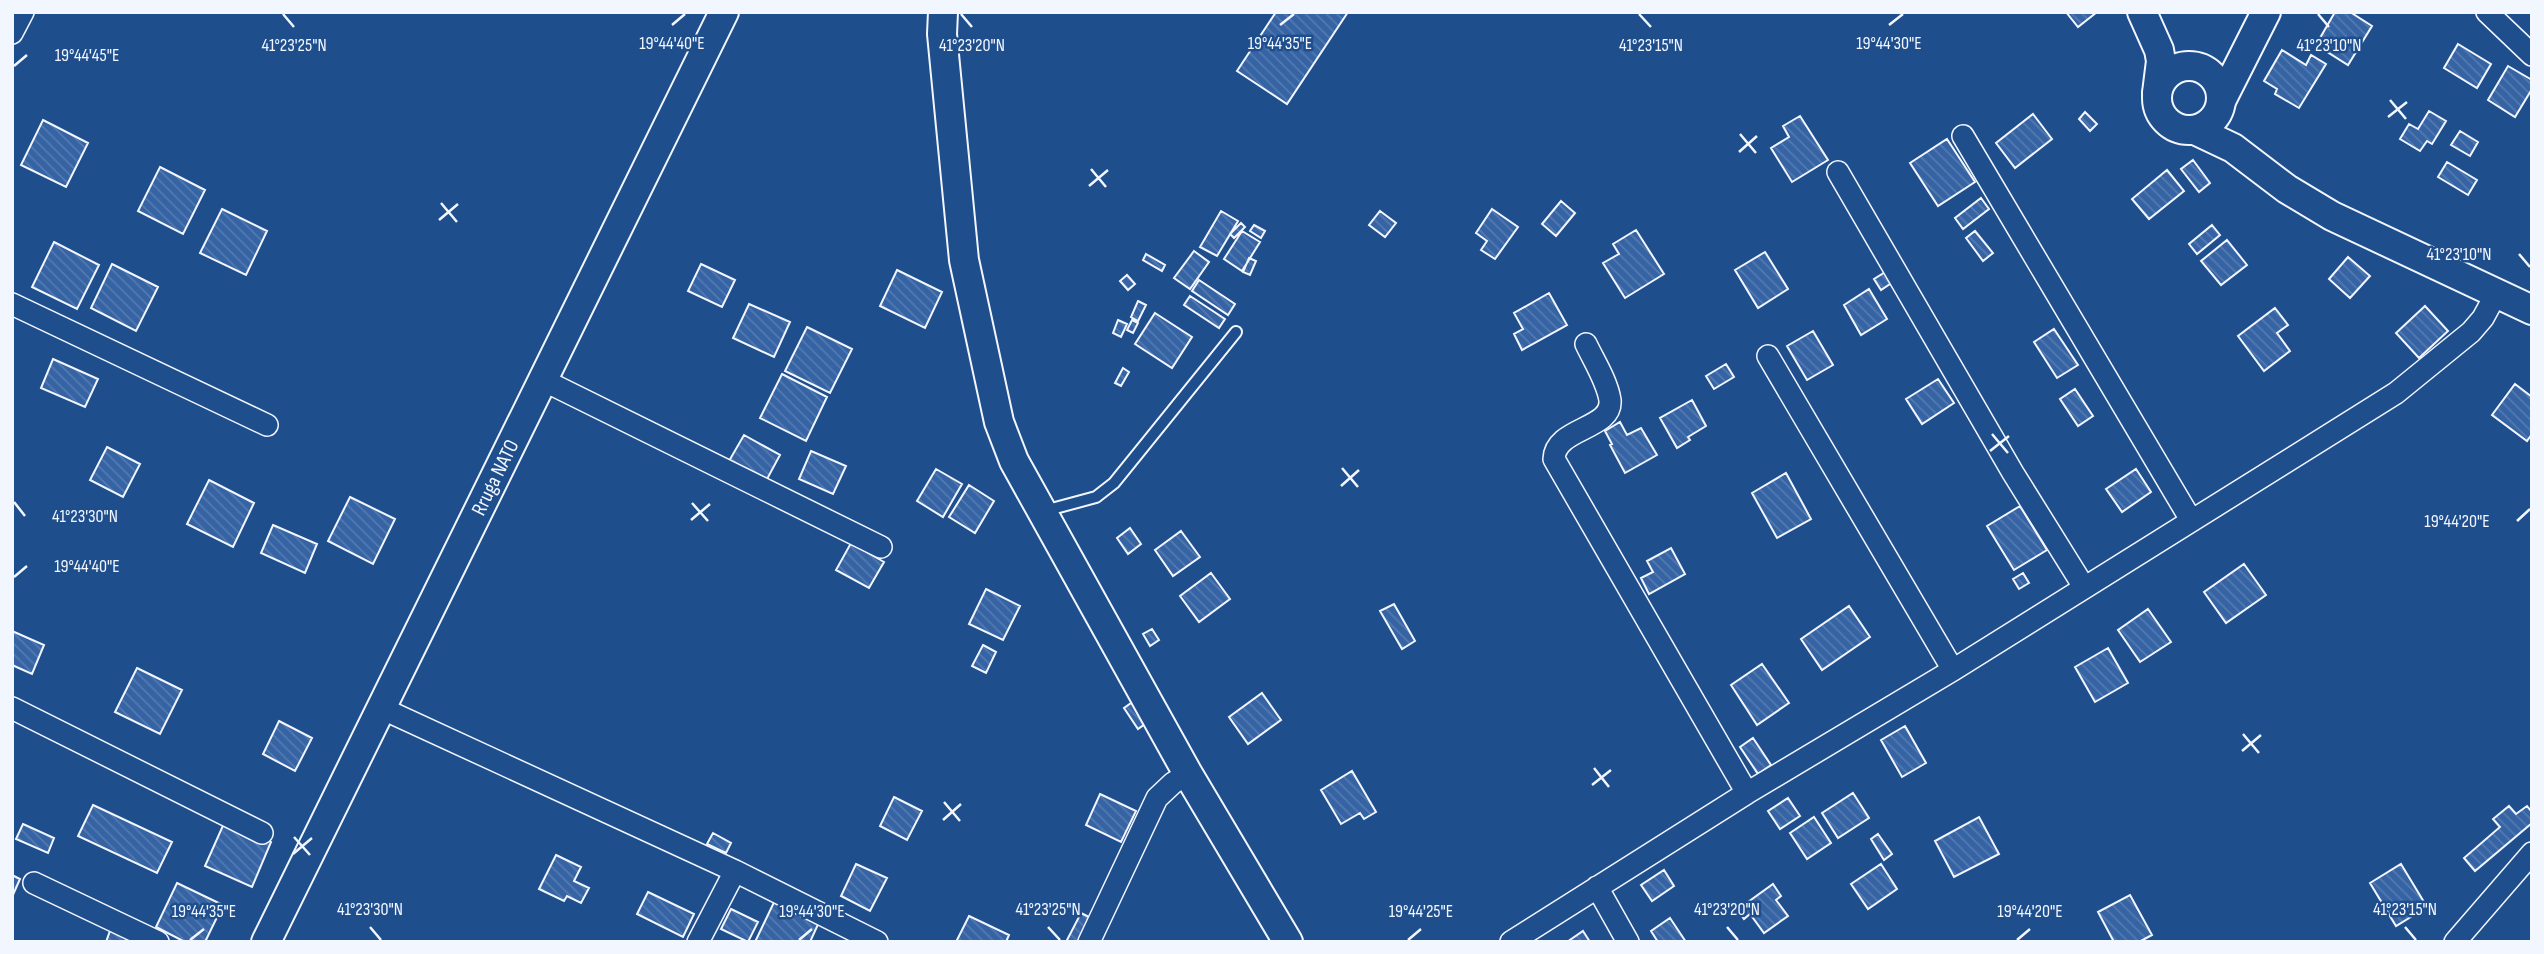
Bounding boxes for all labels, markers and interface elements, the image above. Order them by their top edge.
text: 19°44'40"E [639,33,705,54]
text: 19°44'35"E [1248,33,1312,54]
text: 19°44'30"E [1856,33,1922,54]
text: 41°23'25"N [261,35,327,56]
text: 41°23'20"N [939,35,1005,56]
text: 41°23'15"N [1619,35,1683,56]
text: 41°23'10"N [2297,35,2361,56]
text: 19°44'45"E [55,45,119,66]
text: 41°23'10"N [2427,244,2491,265]
street label: Rruga NATO [466,435,525,520]
text: 41°23'30"N [52,506,118,527]
text: 19°44'20"E [2424,511,2490,532]
text: 19°44'40"E [54,556,120,577]
text: 41°23'30"N [337,899,403,920]
text: 41°23'25"N [1015,899,1081,920]
text: 41°23'20"N [1694,899,1760,920]
text: 41°23'15"N [2373,899,2437,920]
text: 19°44'35"E [172,901,236,922]
text: 19°44'30"E [779,901,845,922]
text: 19°44'25"E [1389,901,1453,922]
text: 19°44'20"E [1997,901,2063,922]

